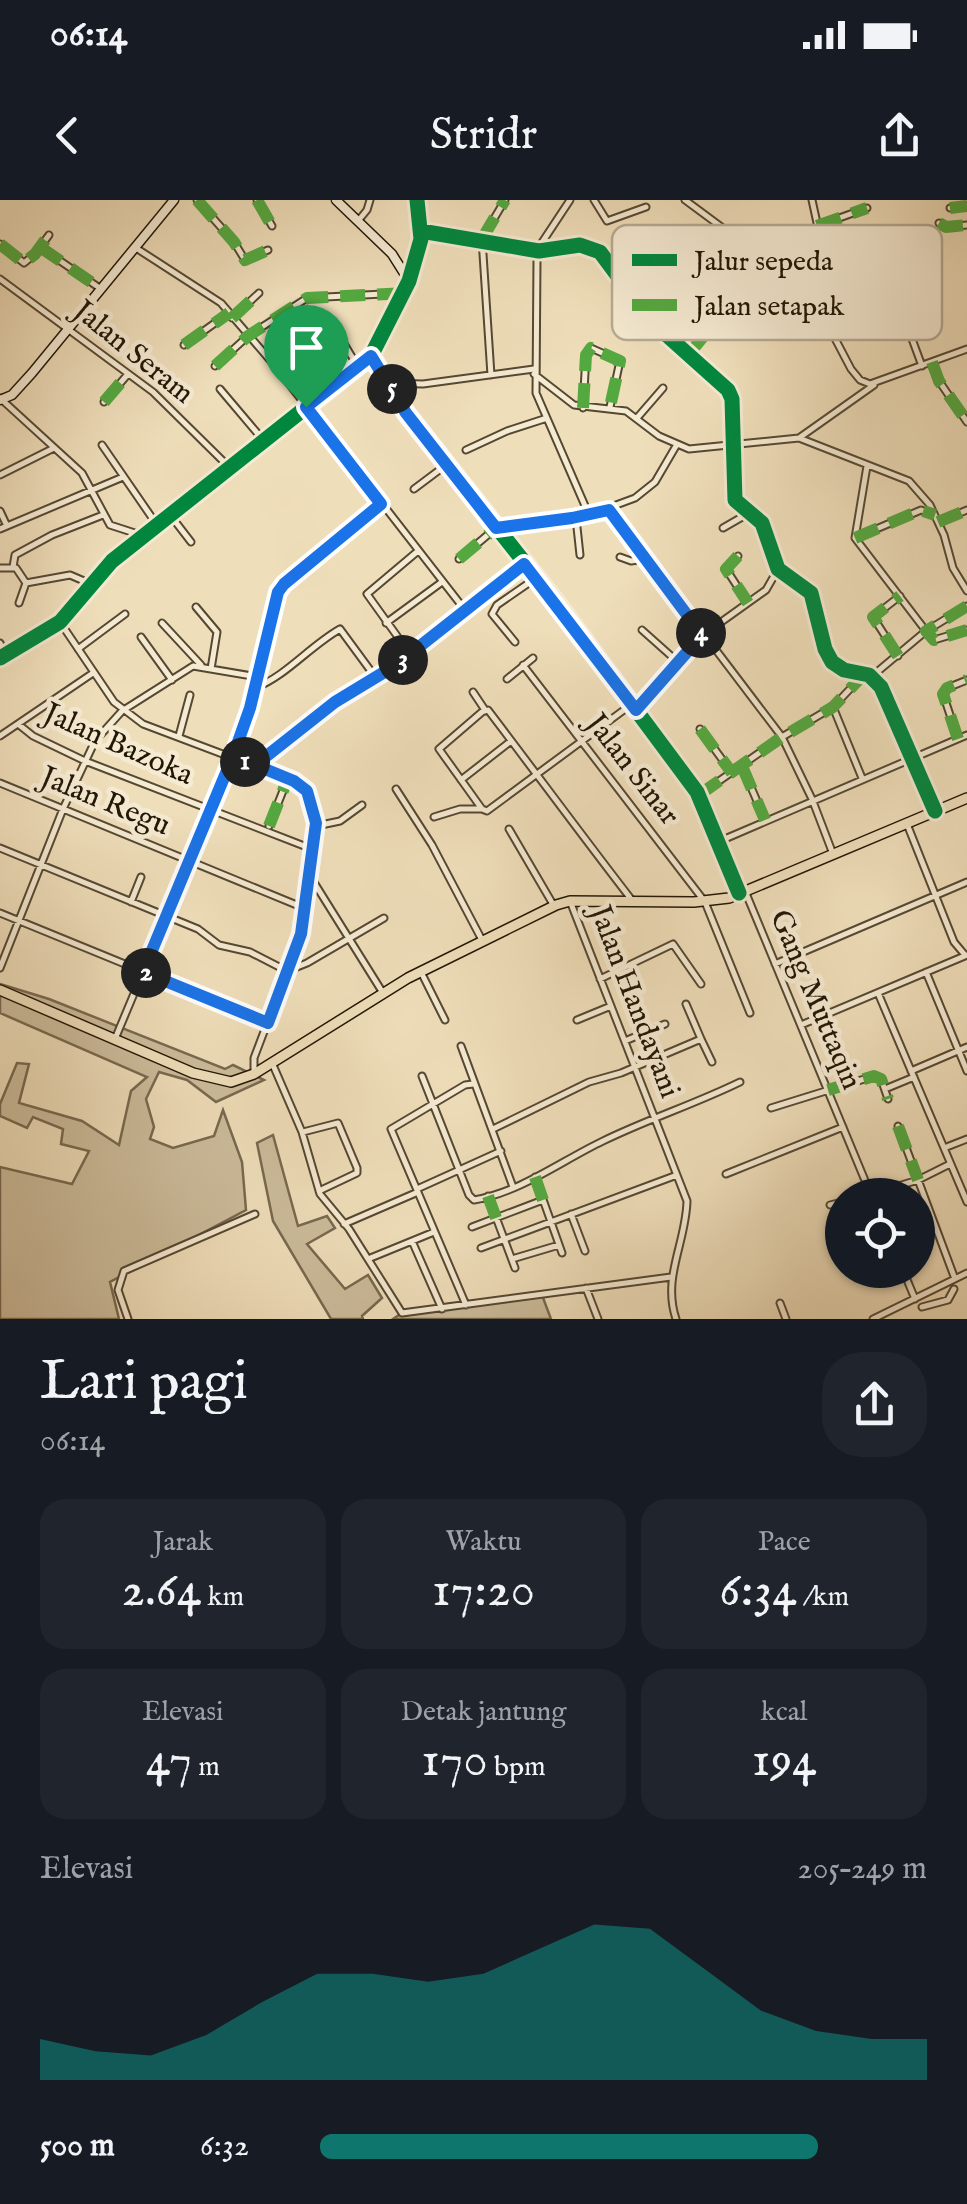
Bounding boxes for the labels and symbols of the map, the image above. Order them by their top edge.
legend [612,225,942,340]
text: Jalur sepeda [691,245,834,280]
text: Jalan setapak [691,290,845,325]
street label: Jalan Seram [63,291,201,413]
pin [264,305,349,408]
pin: 5 [367,364,417,414]
pin: 4 [676,608,726,658]
pin: 3 [378,635,428,685]
street label: Jalan Bazoka [34,694,199,795]
street label: Jalan Sinar [575,704,687,834]
pin: 1 [220,737,270,787]
street label: Jalan Regu [32,758,175,845]
street label: Jalan Handayani [579,898,688,1104]
street label: Gang Muttaqin [760,904,870,1096]
pin: 2 [121,948,171,998]

